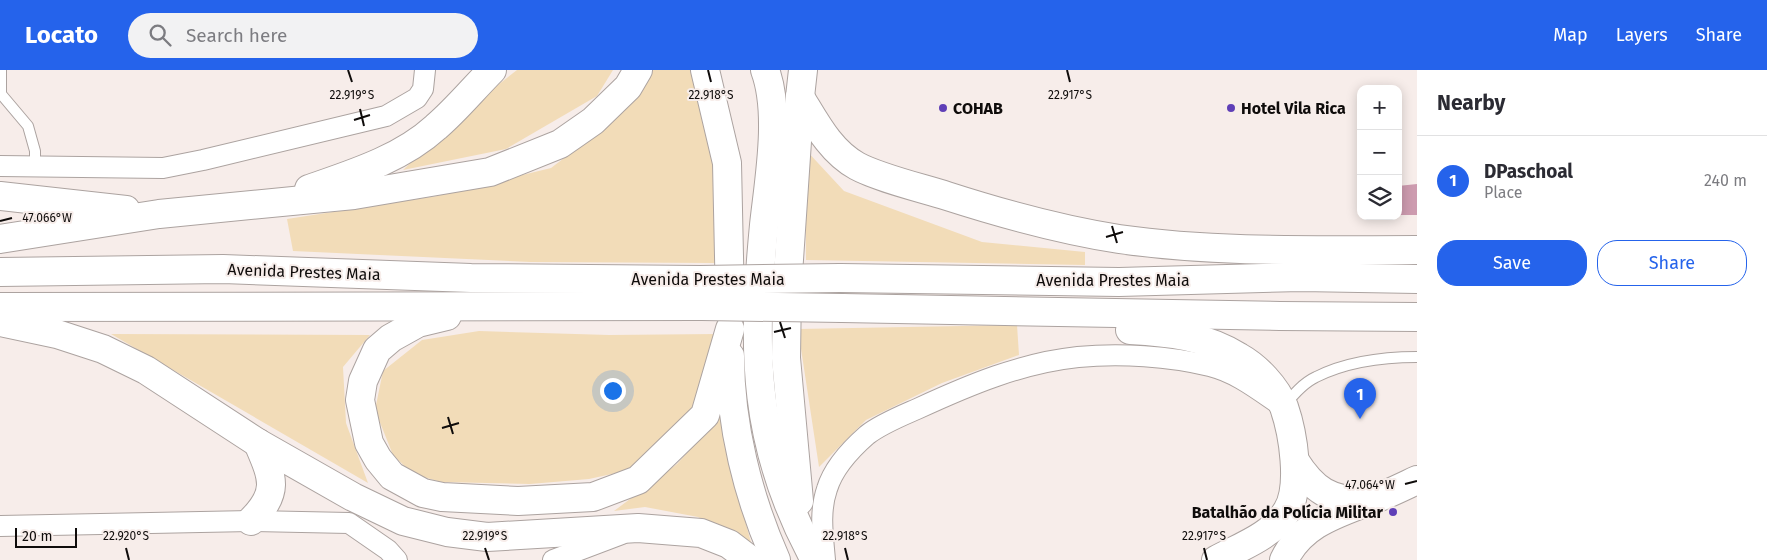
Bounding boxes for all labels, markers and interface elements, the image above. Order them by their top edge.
search box [128,13,478,58]
text: Locato [25,21,98,49]
icon: search [146,21,174,49]
text: Search here [186,24,287,47]
text: Map [1553,24,1588,46]
text: Layers [1616,24,1668,46]
text: Share [1696,24,1742,46]
map controls [1357,85,1402,220]
button: + [1357,85,1402,130]
text: 22.919°S [330,88,375,102]
text: 22.918°S [688,88,734,102]
text: 22.917°S [1048,88,1092,102]
text: Nearby [1437,90,1505,116]
place label: COHAB [953,99,1003,118]
place label: Hotel Vila Rica [1241,99,1346,118]
marker: COHAB [937,102,949,114]
marker: Hotel Vila Rica [1225,102,1237,114]
button: − [1357,130,1402,175]
text: DPaschoal [1484,160,1573,183]
text: 1 [1449,171,1457,190]
text: 240 m [1704,171,1747,190]
button: layers [1357,175,1402,220]
text: Place [1484,183,1523,202]
text: 47.066°W [22,211,72,225]
button: Save [1437,240,1587,286]
button: Share [1597,240,1747,286]
street label: Avenida Prestes Maia [227,260,381,284]
street label: Avenida Prestes Maia [631,270,785,289]
street label: Avenida Prestes Maia [1036,271,1190,290]
your location [600,378,626,404]
pin: 1 [1344,378,1376,419]
text: 47.064°W [1345,478,1395,492]
place label: Batalhão da Polícia Militar [1192,503,1384,522]
marker: Batalhão da Polícia Militar [1387,506,1399,518]
scale bar [15,525,78,548]
text: 20 m [22,528,52,545]
text: 22.920°S [103,529,149,543]
text: 22.919°S [463,529,508,543]
text: 22.918°S [822,529,868,543]
text: 22.917°S [1182,529,1226,543]

